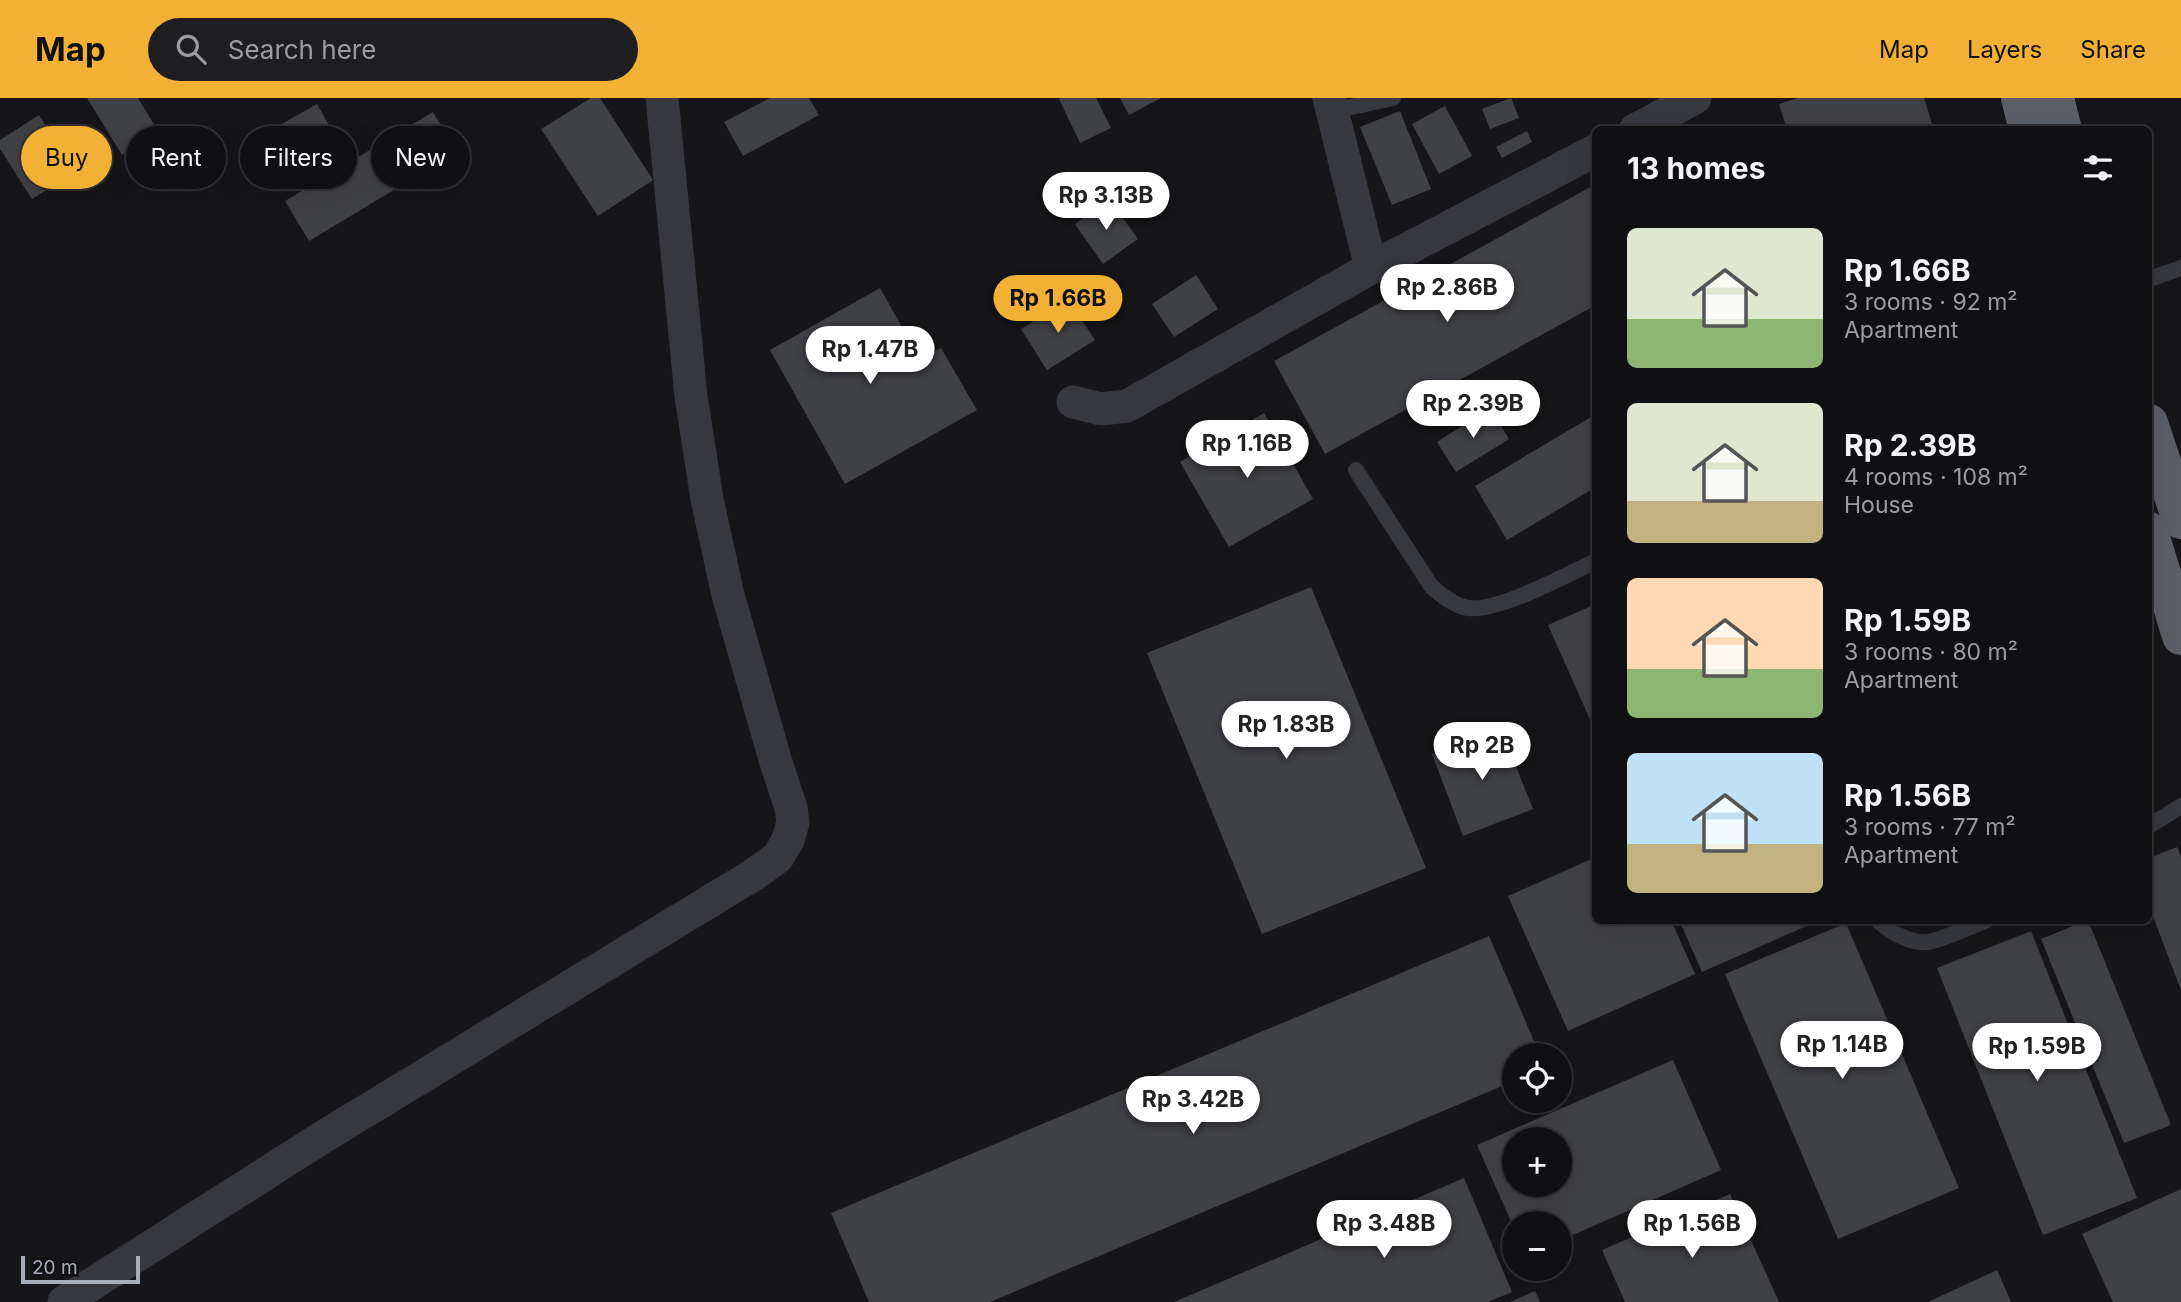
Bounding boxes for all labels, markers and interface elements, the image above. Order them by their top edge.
search box [148,18,638,81]
text: Map [35,29,106,69]
icon: search [172,30,210,68]
text: Search here [228,34,376,65]
text: Map [1879,35,1929,64]
text: Layers [1967,35,2042,64]
text: Share [2080,35,2146,64]
chip: Buy [21,126,112,189]
chip: Rent [126,126,226,189]
chip: Filters [240,126,357,189]
chip: New [371,126,470,189]
icon: filters [2079,149,2117,187]
text: 13 homes [1627,150,1766,186]
pin: Rp 3.13B [1034,172,1178,232]
text: Rp 3.13B [1059,181,1154,209]
text: Rp 1.66B [1844,252,1971,288]
icon: home [1683,256,1767,340]
pin: Rp 2.86B [1375,264,1519,324]
text: Rp 2.86B [1396,273,1498,301]
pin: Rp 1.66B [986,275,1130,335]
text: Rp 1.66B [1009,284,1107,312]
text: 3 rooms · 92 m² [1844,288,2017,316]
text: Apartment [1844,316,1958,344]
pin: Rp 1.47B [798,327,942,386]
text: Rp 1.47B [822,335,918,363]
pin: Rp 2.39B [1401,380,1545,440]
text: Rp 2.39B [1422,389,1524,417]
pin: Rp 1.16B [1175,420,1319,480]
text: Rp 2.39B [1844,427,1977,463]
text: Rp 1.16B [1202,429,1292,457]
icon: home [1683,431,1767,515]
text: 4 rooms · 108 m² [1844,463,2028,491]
text: House [1844,491,1914,519]
text: Rp 1.59B [1844,602,1971,638]
icon: home [1683,606,1767,690]
text: 3 rooms · 80 m² [1844,638,2018,666]
text: Apartment [1844,666,1958,694]
pin: Rp 1.83B [1214,702,1358,761]
text: Rp 1.83B [1237,710,1335,738]
pin: Rp 2B [1433,722,1531,782]
text: Rp 2B [1450,731,1514,759]
text: Rp 1.56B [1844,777,1971,813]
icon: home [1683,781,1767,865]
text: 3 rooms · 77 m² [1844,813,2016,841]
text: Apartment [1844,841,1958,869]
pin: Rp 1.14B [1770,1021,1914,1081]
pin: Rp 1.59B [1965,1024,2109,1083]
text: Rp 1.14B [1796,1030,1888,1058]
text: Rp 1.59B [1988,1032,2086,1060]
map controls [1502,1043,1572,1281]
button: locate [1502,1043,1572,1113]
pin: Rp 3.42B [1121,1076,1265,1136]
text: Rp 3.42B [1142,1085,1244,1113]
button: + [1502,1127,1572,1197]
pin: Rp 3.48B [1312,1200,1456,1260]
pin: Rp 1.56B [1620,1200,1764,1260]
text: Rp 3.48B [1333,1209,1435,1237]
text: Rp 1.56B [1643,1209,1741,1237]
button: − [1502,1211,1572,1281]
scale bar [21,1253,140,1285]
text: 20 m [32,1256,78,1279]

